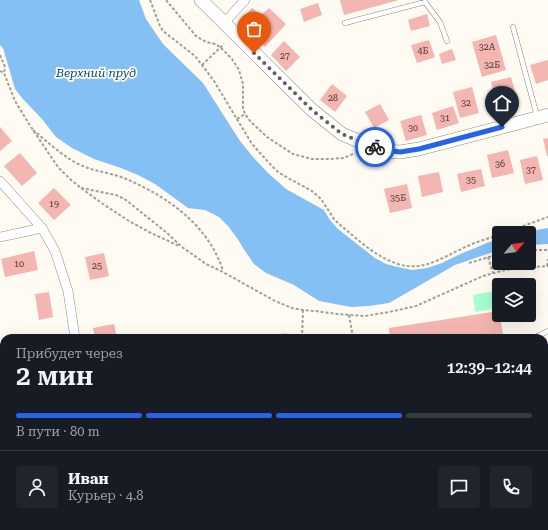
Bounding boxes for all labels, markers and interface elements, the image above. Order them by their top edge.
pin [237,12,271,53]
icon: bag [243,18,265,40]
house number: 32А [479,42,496,52]
house number: 4Б [418,46,429,56]
house number: 27 [280,51,290,61]
house number: 32Б [484,60,500,70]
water label: Верхний пруд [55,66,136,80]
pin [485,86,519,127]
icon: home [491,92,513,114]
house number: 28 [328,93,338,103]
house number: 32 [461,98,471,108]
house number: 31 [440,113,450,123]
house number: 30 [408,123,418,133]
courier [355,127,395,167]
icon: bike [364,136,386,158]
house number: 36 [495,159,505,169]
house number: 37 [526,165,536,175]
house number: 35 [466,175,476,185]
house number: 35Б [390,193,406,203]
house number: 19 [49,199,59,209]
north arrow [492,226,536,270]
map controls [492,226,536,322]
house number: 10 [14,259,24,269]
house number: 25 [92,261,102,271]
button: layers [492,278,536,322]
text: Прибудет через [16,346,123,361]
text: 12:39–12:44 [447,359,532,377]
text: 2 мин [16,361,93,391]
text: В пути · 80 m [16,424,100,439]
button: person [16,466,58,508]
button: chat [438,466,480,508]
button: phone [490,466,532,508]
text: Иван [68,470,109,488]
text: Курьер · 4.8 [68,488,144,503]

